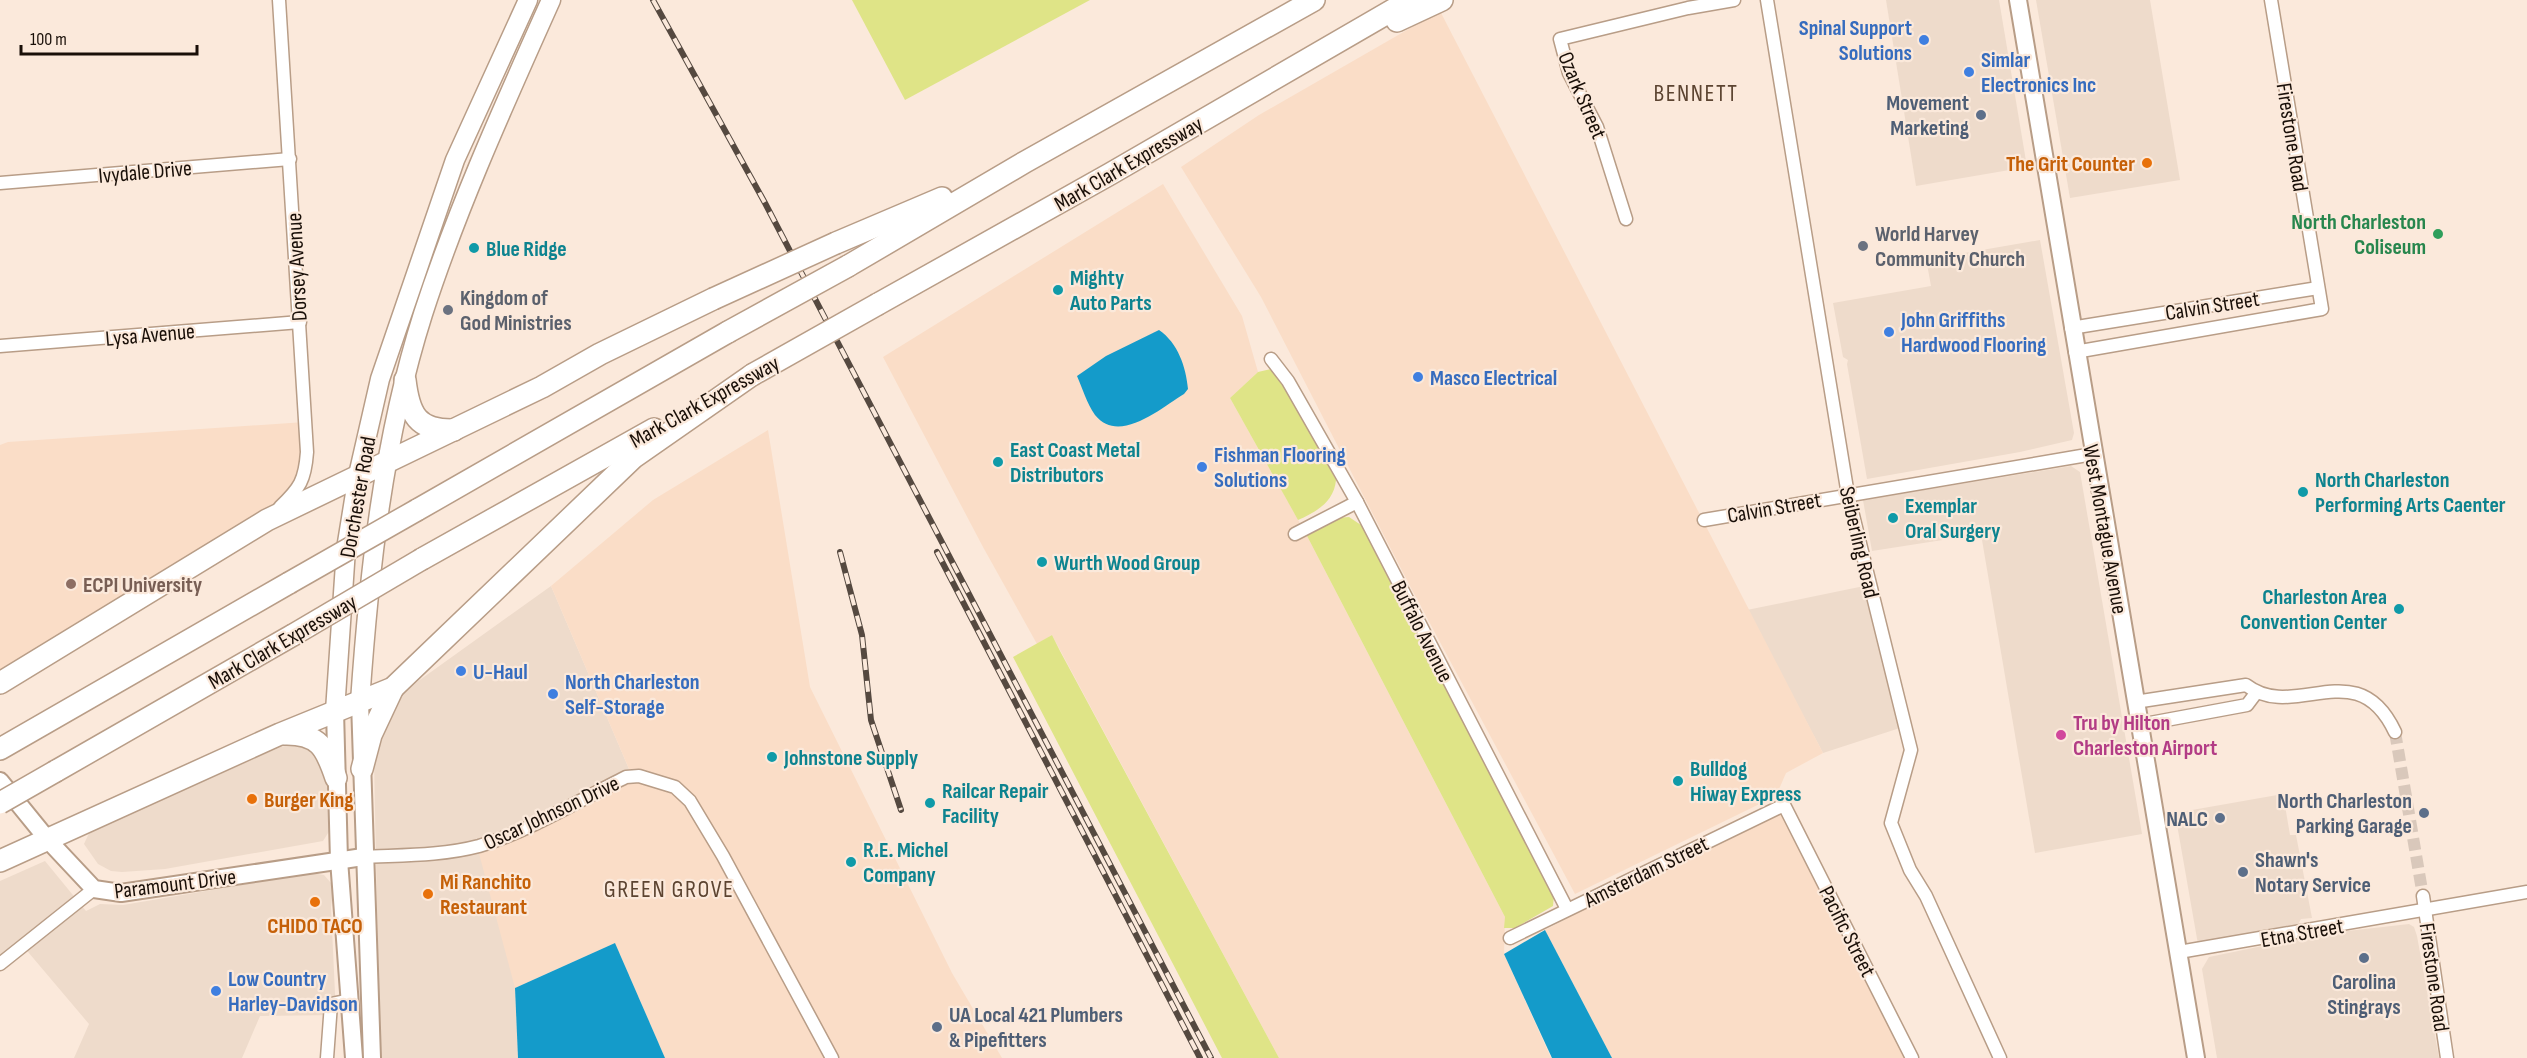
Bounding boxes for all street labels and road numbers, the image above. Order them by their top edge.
street label: Ozark Street [1551,48,1612,143]
street label: Firestone Road [2270,81,2313,193]
street label: Mark Clark Expressway [1050,111,1208,218]
street label: Ivydale Drive [97,155,193,190]
street label: Dorsey Avenue [281,212,314,322]
street label: Calvin Street [2163,286,2261,327]
street label: Lysa Avenue [104,318,196,353]
street label: Mark Clark Expressway [625,350,785,455]
street label: Dorchester Road [335,434,382,560]
street label: West Montague Avenue [2076,442,2133,616]
street label: Seiberling Road [1833,484,1884,601]
street label: Calvin Street [1725,487,1824,530]
street label: Buffalo Avenue [1385,576,1459,687]
street label: Mark Clark Expressway [204,589,362,696]
street label: Oscar Johnson Drive [480,770,624,857]
street label: Amsterdam Street [1579,831,1713,914]
street label: Paramount Drive [113,864,238,905]
street label: Pacific Street [1812,882,1881,982]
street label: Etna Street [2259,913,2346,954]
street label: Firestone Road [2413,921,2455,1033]

